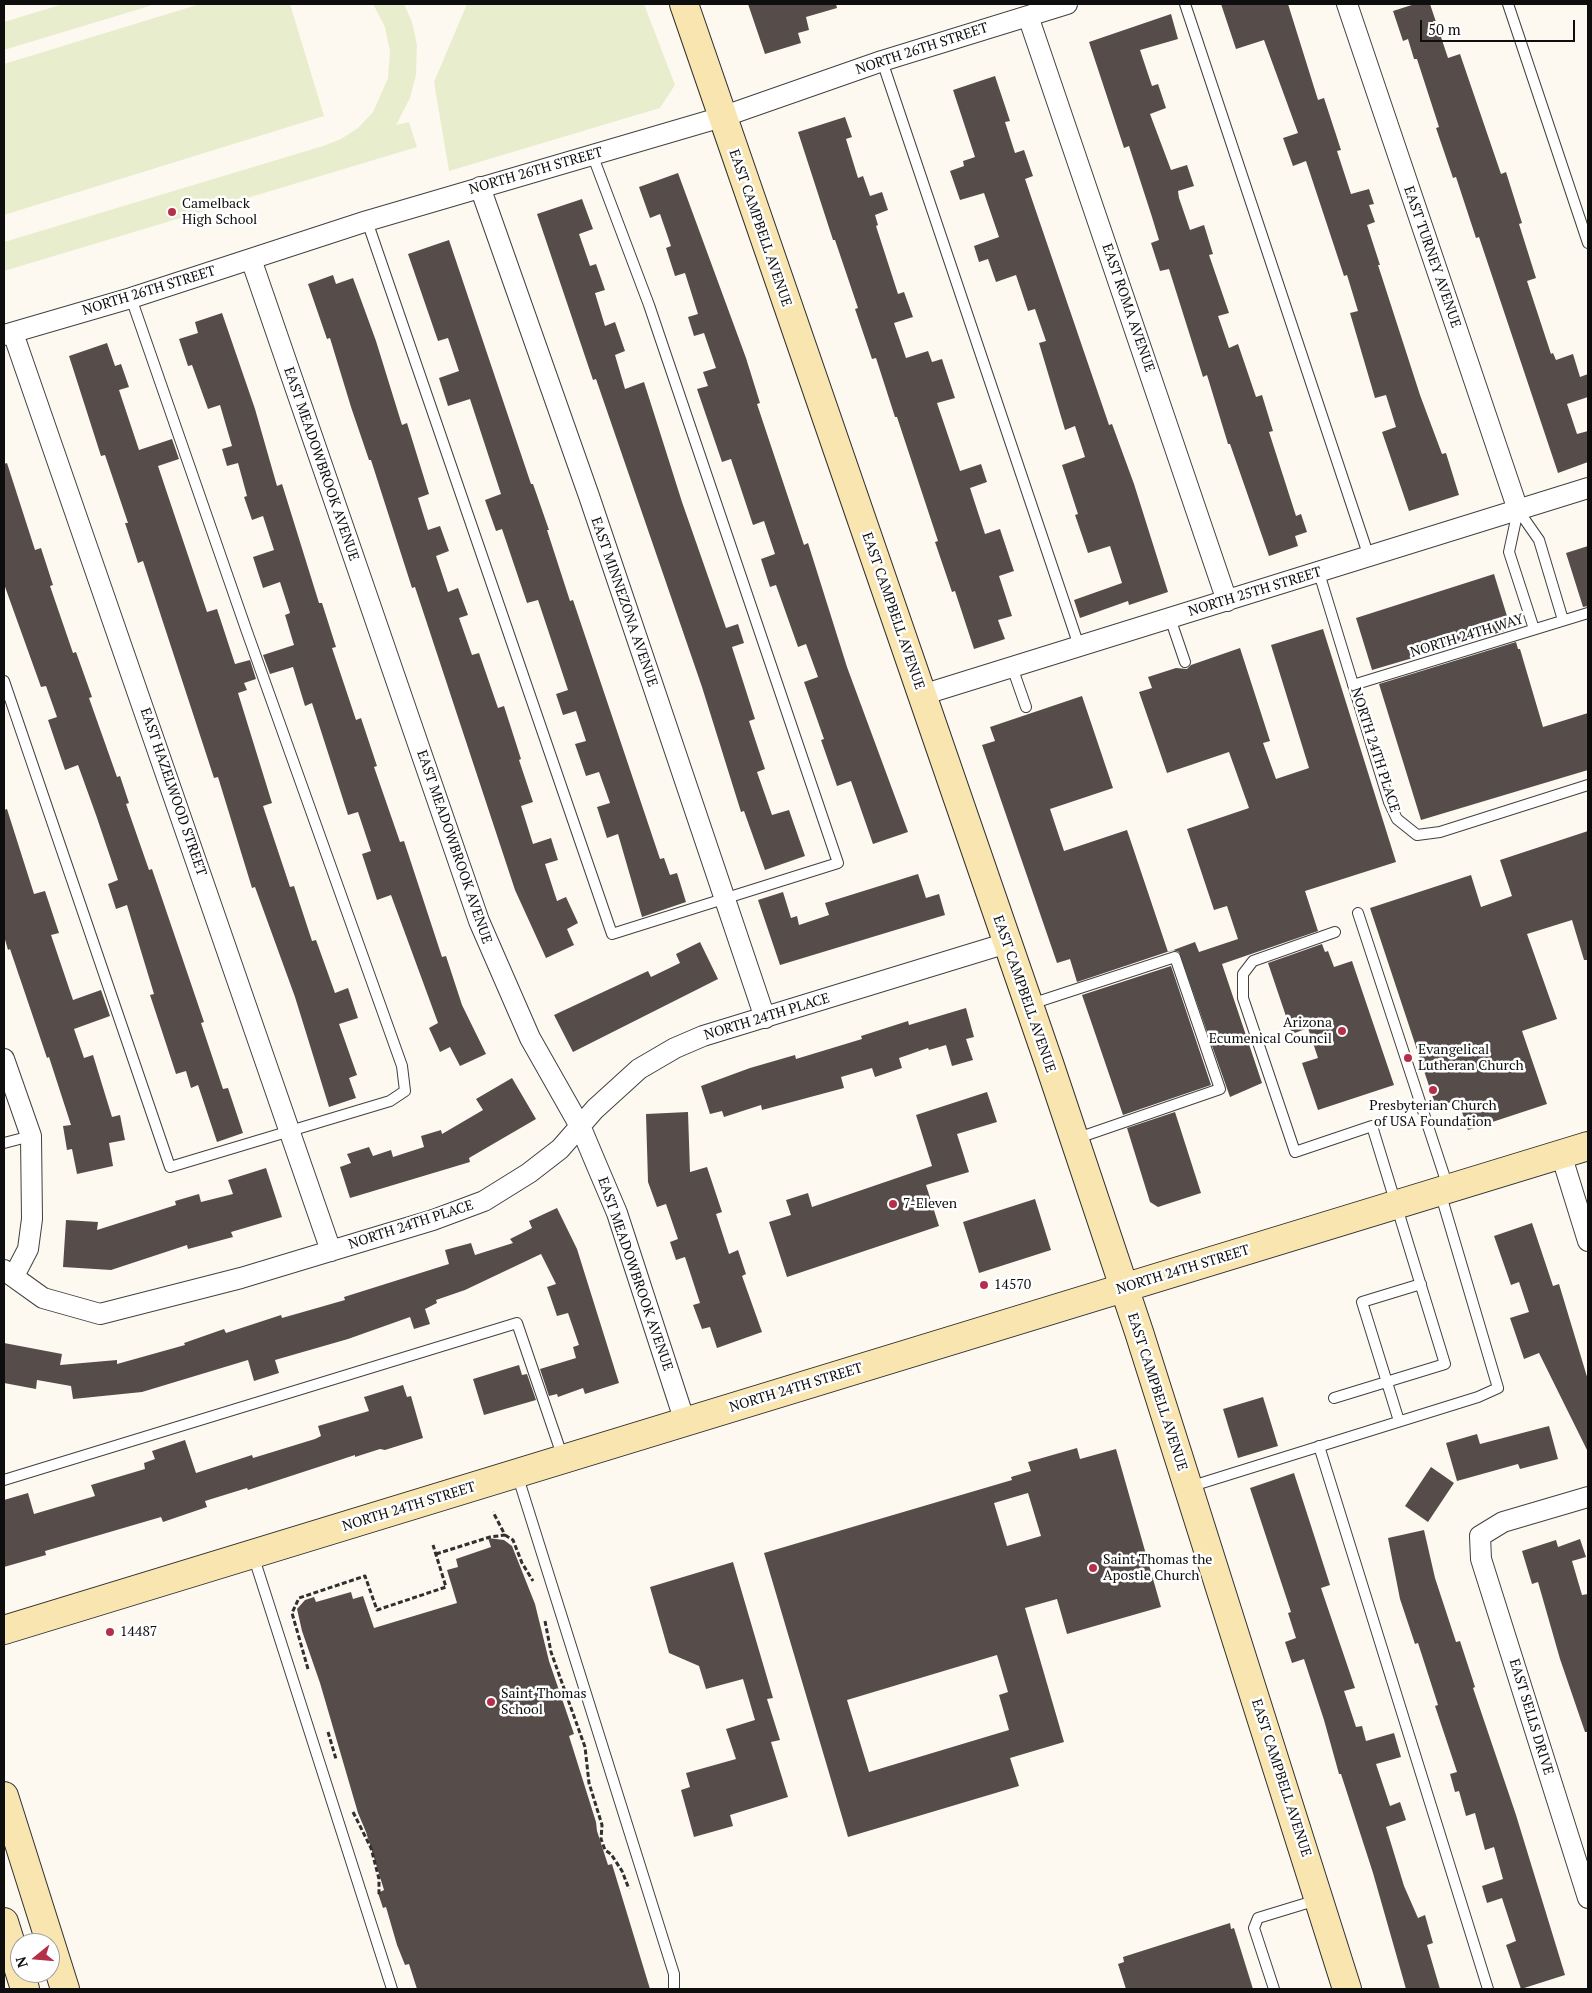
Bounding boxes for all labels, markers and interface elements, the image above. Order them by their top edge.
scale bar [1422,10,1577,42]
text: 50 m [1428,19,1461,39]
street label: NORTH 26TH STREET [854,20,990,78]
street label: NORTH 26TH STREET [467,144,605,198]
street label: EAST CAMPBELL AVENUE [725,147,795,309]
street label: EAST TURNEY AVENUE [1400,184,1464,330]
place label: Camelback High School [182,196,257,228]
marker: Camelback High School [166,206,178,218]
street label: EAST ROMA AVENUE [1098,242,1158,374]
street label: NORTH 26TH STREET [80,263,218,319]
street label: EAST MEADOWBROOK AVENUE [280,365,362,563]
street label: EAST MINNEZONA AVENUE [587,515,661,689]
street label: EAST CAMPBELL AVENUE [858,530,928,692]
street label: NORTH 25TH STREET [1186,564,1324,620]
street label: NORTH 24TH WAY [1408,611,1526,661]
street label: NORTH 24TH PLACE [1347,685,1403,815]
street label: EAST HAZELWOOD STREET [136,706,210,878]
street label: EAST MEADOWBROOK AVENUE [413,748,495,946]
street label: EAST CAMPBELL AVENUE [989,913,1059,1075]
street label: NORTH 24TH PLACE [702,990,832,1044]
place label: Arizona Ecumenical Council [1209,1015,1332,1048]
marker: Arizona Ecumenical Council [1336,1025,1348,1037]
place label: Evangelical Lutheran Church [1418,1042,1524,1074]
marker: Evangelical Lutheran Church [1402,1052,1414,1064]
marker: Presbyterian Church of USA Foundation [1427,1084,1439,1096]
place label: Presbyterian Church of USA Foundation [1369,1098,1497,1130]
street label: EAST MEADOWBROOK AVENUE [594,1175,676,1373]
place label: 7-Eleven [903,1196,957,1212]
street label: NORTH 24TH PLACE [346,1197,476,1253]
marker: 7-Eleven [887,1198,899,1210]
street label: NORTH 24TH STREET [1114,1242,1252,1298]
place label: 14570 [994,1277,1031,1293]
marker: 14570 [978,1279,990,1291]
street label: EAST CAMPBELL AVENUE [1123,1311,1191,1473]
street label: NORTH 24TH STREET [727,1360,865,1416]
street label: NORTH 24TH STREET [340,1479,478,1535]
place label: Saint Thomas the Apostle Church [1103,1552,1212,1584]
marker: Saint Thomas the Apostle Church [1087,1562,1099,1574]
place label: 14487 [120,1624,157,1640]
marker: 14487 [104,1626,116,1638]
street label: EAST SELLS DRIVE [1505,1657,1557,1777]
place label: Saint Thomas School [501,1686,587,1718]
marker: Saint Thomas School [485,1696,497,1708]
street label: EAST CAMPBELL AVENUE [1247,1697,1315,1859]
north arrow [10,1933,60,1983]
text: N [10,1954,32,1970]

